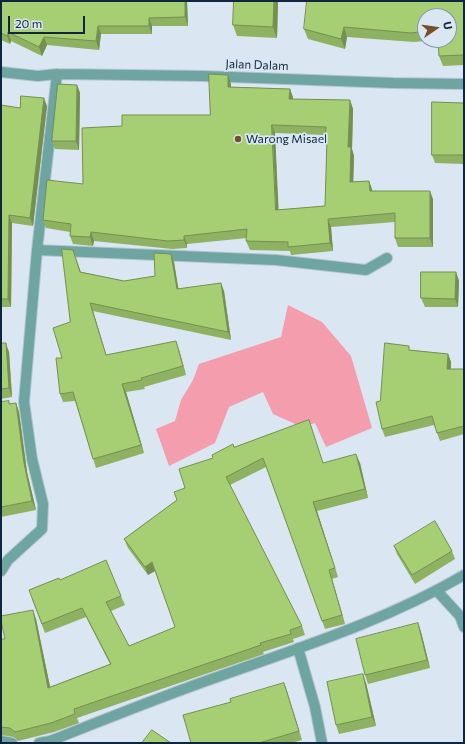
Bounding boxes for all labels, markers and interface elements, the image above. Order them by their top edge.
scale bar [10,8,87,34]
north arrow [417,8,457,48]
text: 20 m [15,16,42,30]
text: U [441,20,455,31]
street label: Jalan Dalam [225,57,289,73]
place label: Warong Misael [246,132,327,146]
marker: Warong Misael [233,134,243,144]

